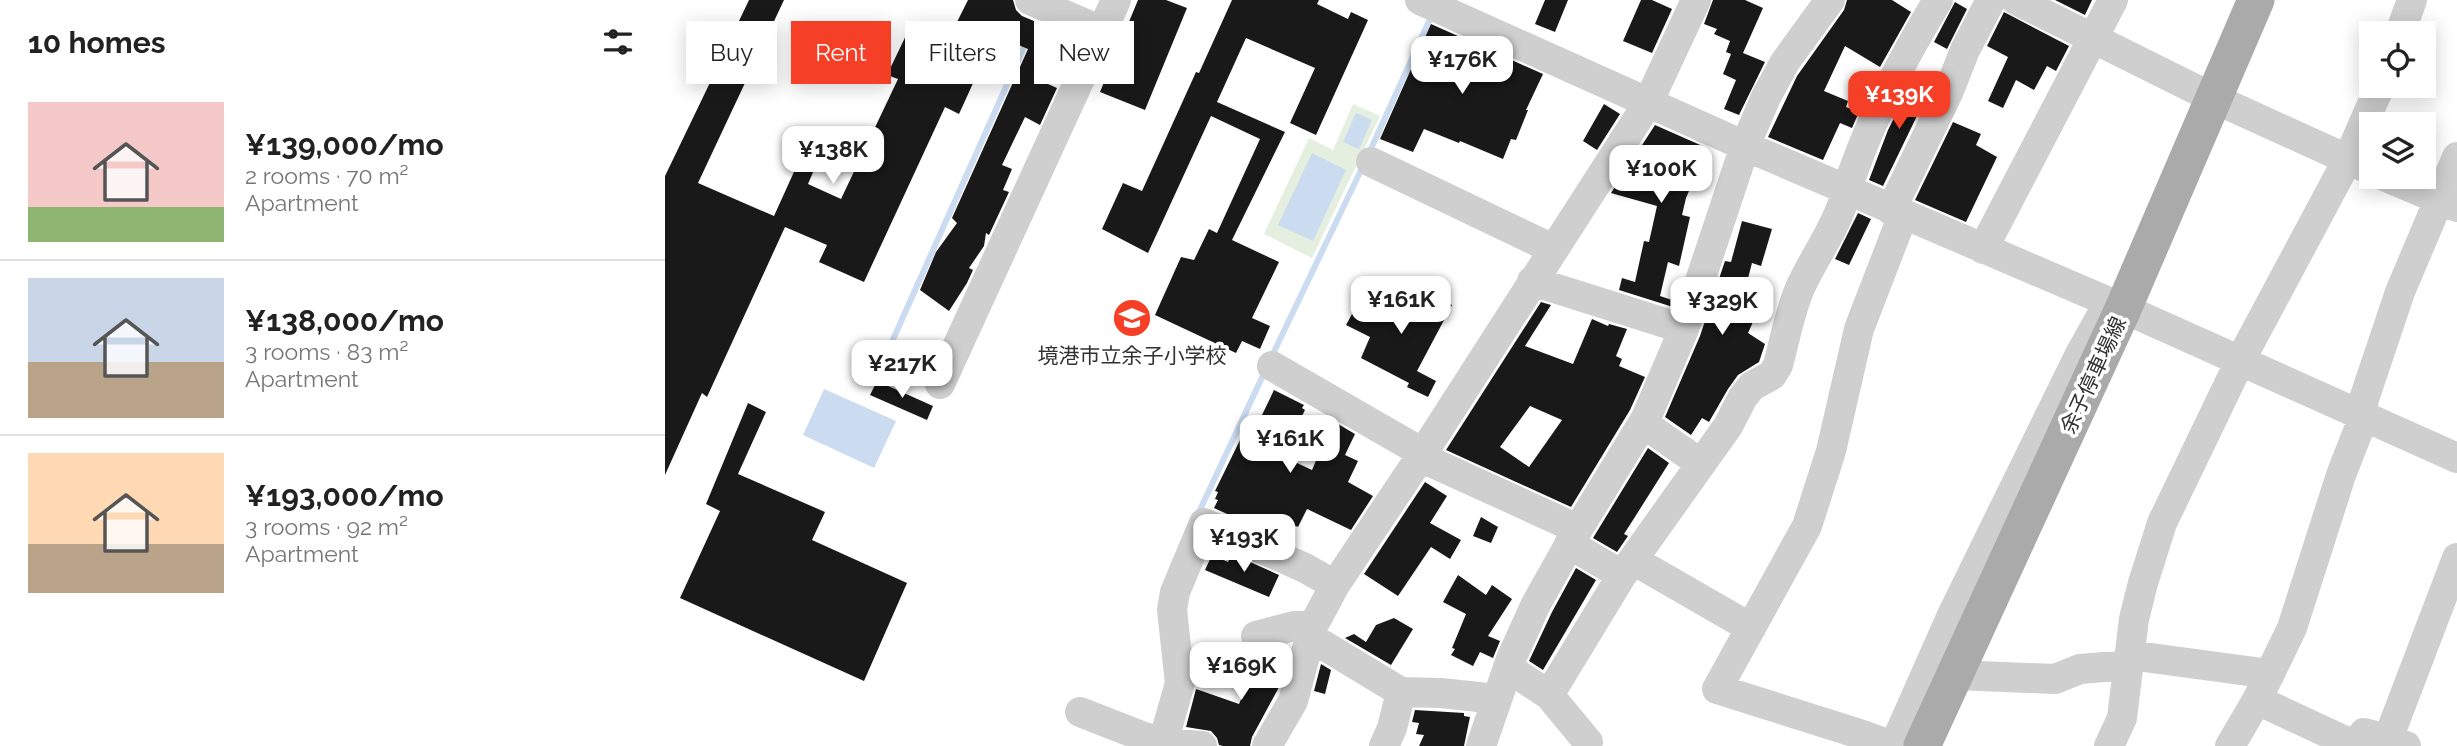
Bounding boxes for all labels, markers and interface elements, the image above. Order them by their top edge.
chip: Buy [686,21,777,84]
chip: Rent [791,21,891,84]
chip: Filters [905,21,1020,84]
chip: New [1034,21,1134,84]
map controls [2359,21,2436,189]
button: locate [2359,21,2436,98]
icon: filters [599,23,637,61]
text: 10 homes [28,25,165,60]
pin: ¥176K [1413,36,1511,96]
text: ¥176K [1427,45,1497,72]
pin: ¥139K [1850,72,1948,131]
text: ¥139K [1864,80,1934,107]
button: layers [2359,112,2436,189]
text: ¥139,000/mo [245,127,444,162]
pin: ¥138K [784,127,882,186]
icon: home [84,130,168,214]
text: ¥138K [798,135,868,162]
pin: ¥100K [1612,146,1710,205]
text: ¥100K [1625,154,1697,181]
text: 2 rooms · 70 m² [245,162,408,189]
text: Apartment [245,189,359,216]
pin: ¥161K [1352,276,1450,336]
pin: ¥329K [1673,278,1771,337]
text: ¥161K [1367,285,1435,312]
text: ¥329K [1686,286,1758,313]
school or university icon: 境港市立余子小学校 [1111,297,1153,339]
text: ¥138,000/mo [245,303,444,338]
icon: home [84,306,168,390]
street label: 余子停車場線 [2055,313,2131,437]
text: 3 rooms · 83 m² [245,338,408,365]
pin: ¥217K [853,340,951,400]
place label: 境港市立余子小学校 [1038,343,1227,368]
text: ¥217K [867,349,937,376]
text: Apartment [245,365,359,392]
pin: ¥161K [1241,416,1339,475]
text: ¥161K [1256,424,1324,451]
text: ¥193,000/mo [245,478,444,513]
icon: home [84,481,168,565]
text: 3 rooms · 92 m² [245,513,408,540]
pin: ¥193K [1195,514,1293,574]
text: ¥193K [1209,523,1279,550]
text: Apartment [245,540,359,567]
pin: ¥169K [1192,642,1290,702]
text: ¥169K [1206,651,1276,678]

